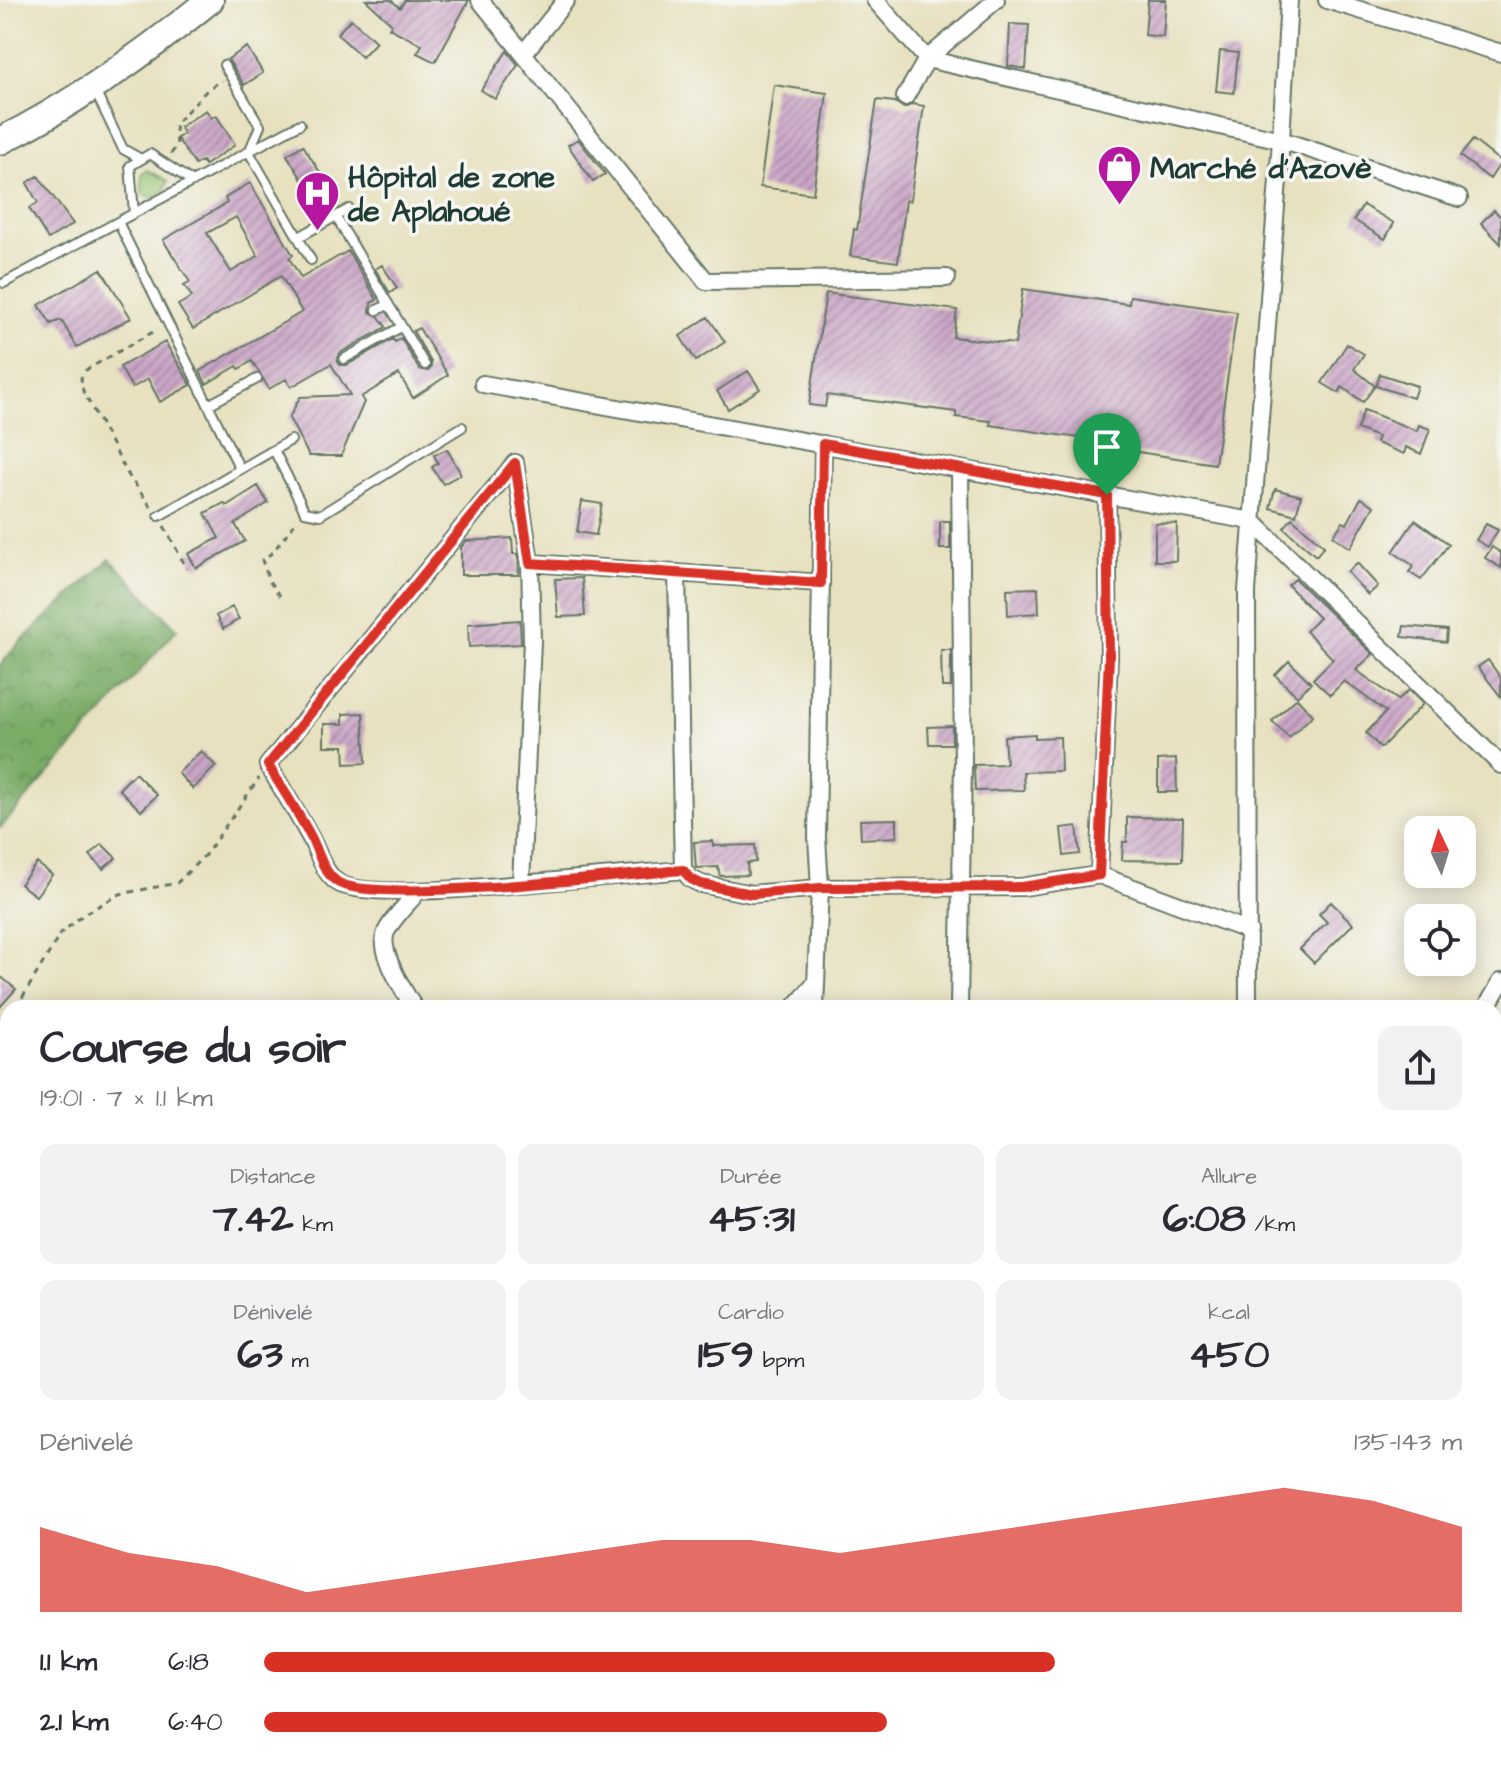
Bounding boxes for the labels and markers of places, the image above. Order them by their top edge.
shop icon: Marché d'Azovè [1095,144,1143,207]
place label: Marché d'Azovè [1150,148,1372,190]
place label: Hôpital de zone de Aplahoué [347,157,555,234]
hospital icon: Hôpital de zone de Aplahoué [293,170,341,233]
pin [1073,413,1141,495]

